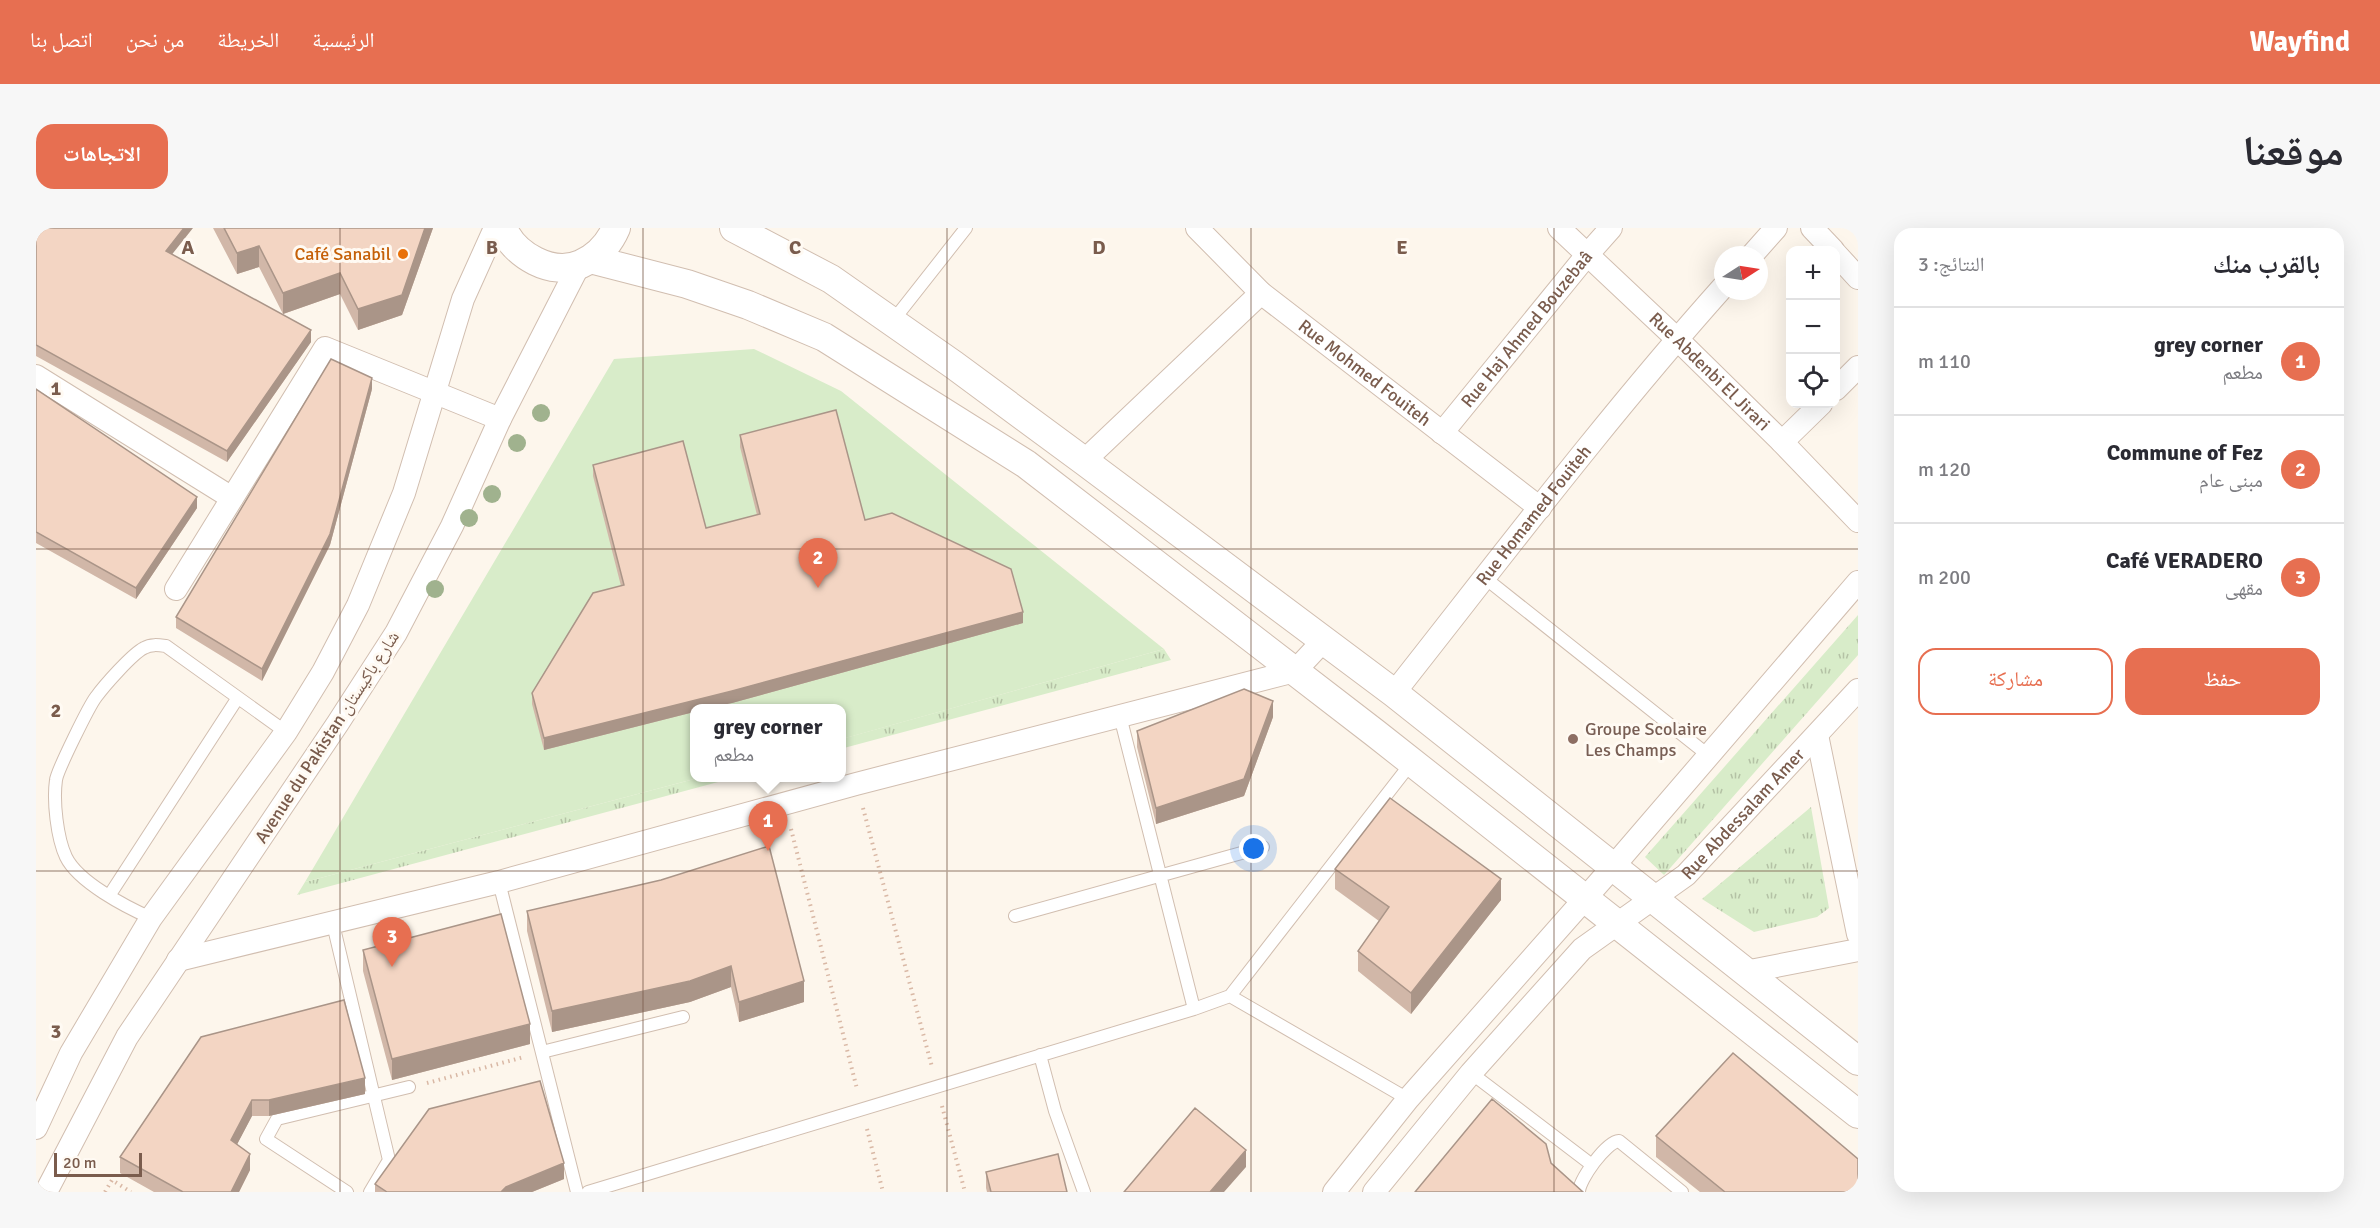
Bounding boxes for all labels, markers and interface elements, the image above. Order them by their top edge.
text: Wayfind [2249,25,2350,59]
text: اتصل بنا [30,27,93,53]
text: من نحن [126,27,184,53]
text: الخريطة [217,27,279,53]
text: الرئيسية [312,27,374,53]
button: الاتجاهات [36,124,168,189]
text: موقعنا [2243,126,2344,177]
text: A [182,235,195,260]
text: B [486,235,498,260]
text: C [789,235,801,260]
text: D [1092,235,1106,260]
text: E [1396,235,1408,260]
place label: Café Sanabil [295,243,391,265]
street label: Rue Haj Ahmed Bouzebaâ [1456,246,1597,412]
north arrow [1714,246,1768,300]
map controls [1786,246,1840,408]
button: + [1786,246,1840,300]
marker: Café Sanabil [396,247,410,261]
text: بالقرب منك [2213,249,2320,281]
text: النتائج: 3 [1918,252,1985,277]
button: − [1786,300,1840,354]
street label: Rue Abdenbi El Jirari [1645,308,1775,435]
street label: Rue Mohmed Fouiteh [1294,315,1435,431]
text: grey corner [2154,331,2263,358]
text: 110 m [1918,349,1971,374]
text: 1 [2295,349,2306,374]
button: locate [1786,354,1840,408]
text: مطعم [2222,360,2263,385]
text: 1 [51,376,62,401]
text: Commune of Fez [2107,439,2263,466]
street label: Rue Homamed Fouiteh [1471,441,1596,590]
text: 120 m [1918,457,1971,482]
text: 2 [2295,457,2306,482]
text: مبنى عام [2199,468,2263,493]
pin: 2 [798,538,838,588]
text: Café VERADERO [2106,547,2263,574]
text: 200 m [1918,565,1971,590]
text: 3 [2295,565,2306,590]
text: مقهى [2225,576,2263,601]
street label: Avenue du Pakistan شارع باكيستان [250,627,404,847]
button: مشاركة [1918,648,2113,715]
button: حفظ [2125,648,2320,715]
text: 2 [51,698,61,723]
popup [690,704,846,782]
text: grey corner [714,713,822,740]
place label: Groupe Scolaire Les Champs [1585,718,1707,761]
marker: Groupe Scolaire Les Champs [1566,732,1580,746]
text: مطعم [714,742,754,767]
street label: Rue Abdessalam Amer [1677,744,1809,884]
pin: 1 [748,802,788,851]
your location [1239,834,1268,863]
pin: 3 [372,918,412,967]
text: 3 [51,1019,61,1044]
scale bar [54,1150,142,1178]
text: 20 m [63,1153,97,1173]

